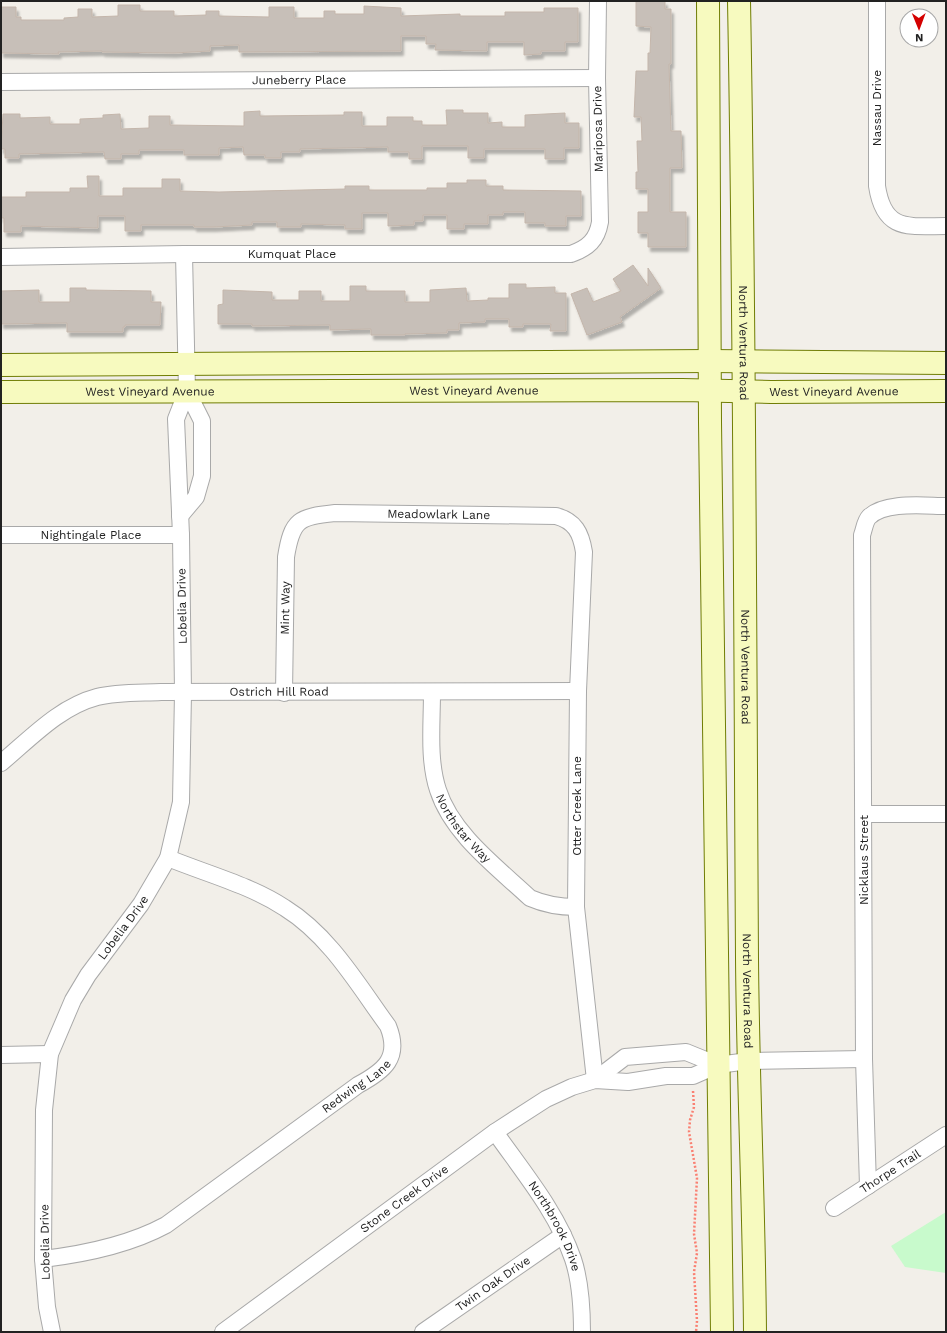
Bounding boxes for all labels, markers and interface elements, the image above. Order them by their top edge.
north arrow [899,8,939,48]
text: N [915,31,923,44]
street label: Nassau Drive [870,70,884,146]
street label: Juneberry Place [252,73,346,87]
street label: Mariposa Drive [590,86,606,172]
street label: Kumquat Place [248,247,336,261]
street label: North Ventura Road [736,285,751,401]
street label: West Vineyard Avenue [409,383,539,398]
street label: West Vineyard Avenue [85,384,215,399]
street label: West Vineyard Avenue [769,384,899,399]
street label: Meadowlark Lane [387,507,490,522]
street label: Nightingale Place [41,528,141,542]
street label: Lobelia Drive [174,568,190,644]
street label: Mint Way [278,580,293,635]
street label: North Ventura Road [738,609,753,725]
street label: Ostrich Hill Road [230,685,329,699]
street label: Otter Creek Lane [570,756,584,856]
street label: Northstar Way [433,792,494,866]
street label: Nicklaus Street [857,815,871,905]
street label: Lobelia Drive [95,893,151,962]
street label: North Ventura Road [740,933,755,1049]
street label: Redwing Lane [319,1057,394,1116]
street label: Thorpe Trail [857,1146,923,1196]
street label: Stone Creek Drive [358,1162,451,1236]
street label: Northbrook Drive [525,1178,583,1273]
street label: Lobelia Drive [37,1204,53,1280]
street label: Twin Oak Drive [453,1253,533,1314]

